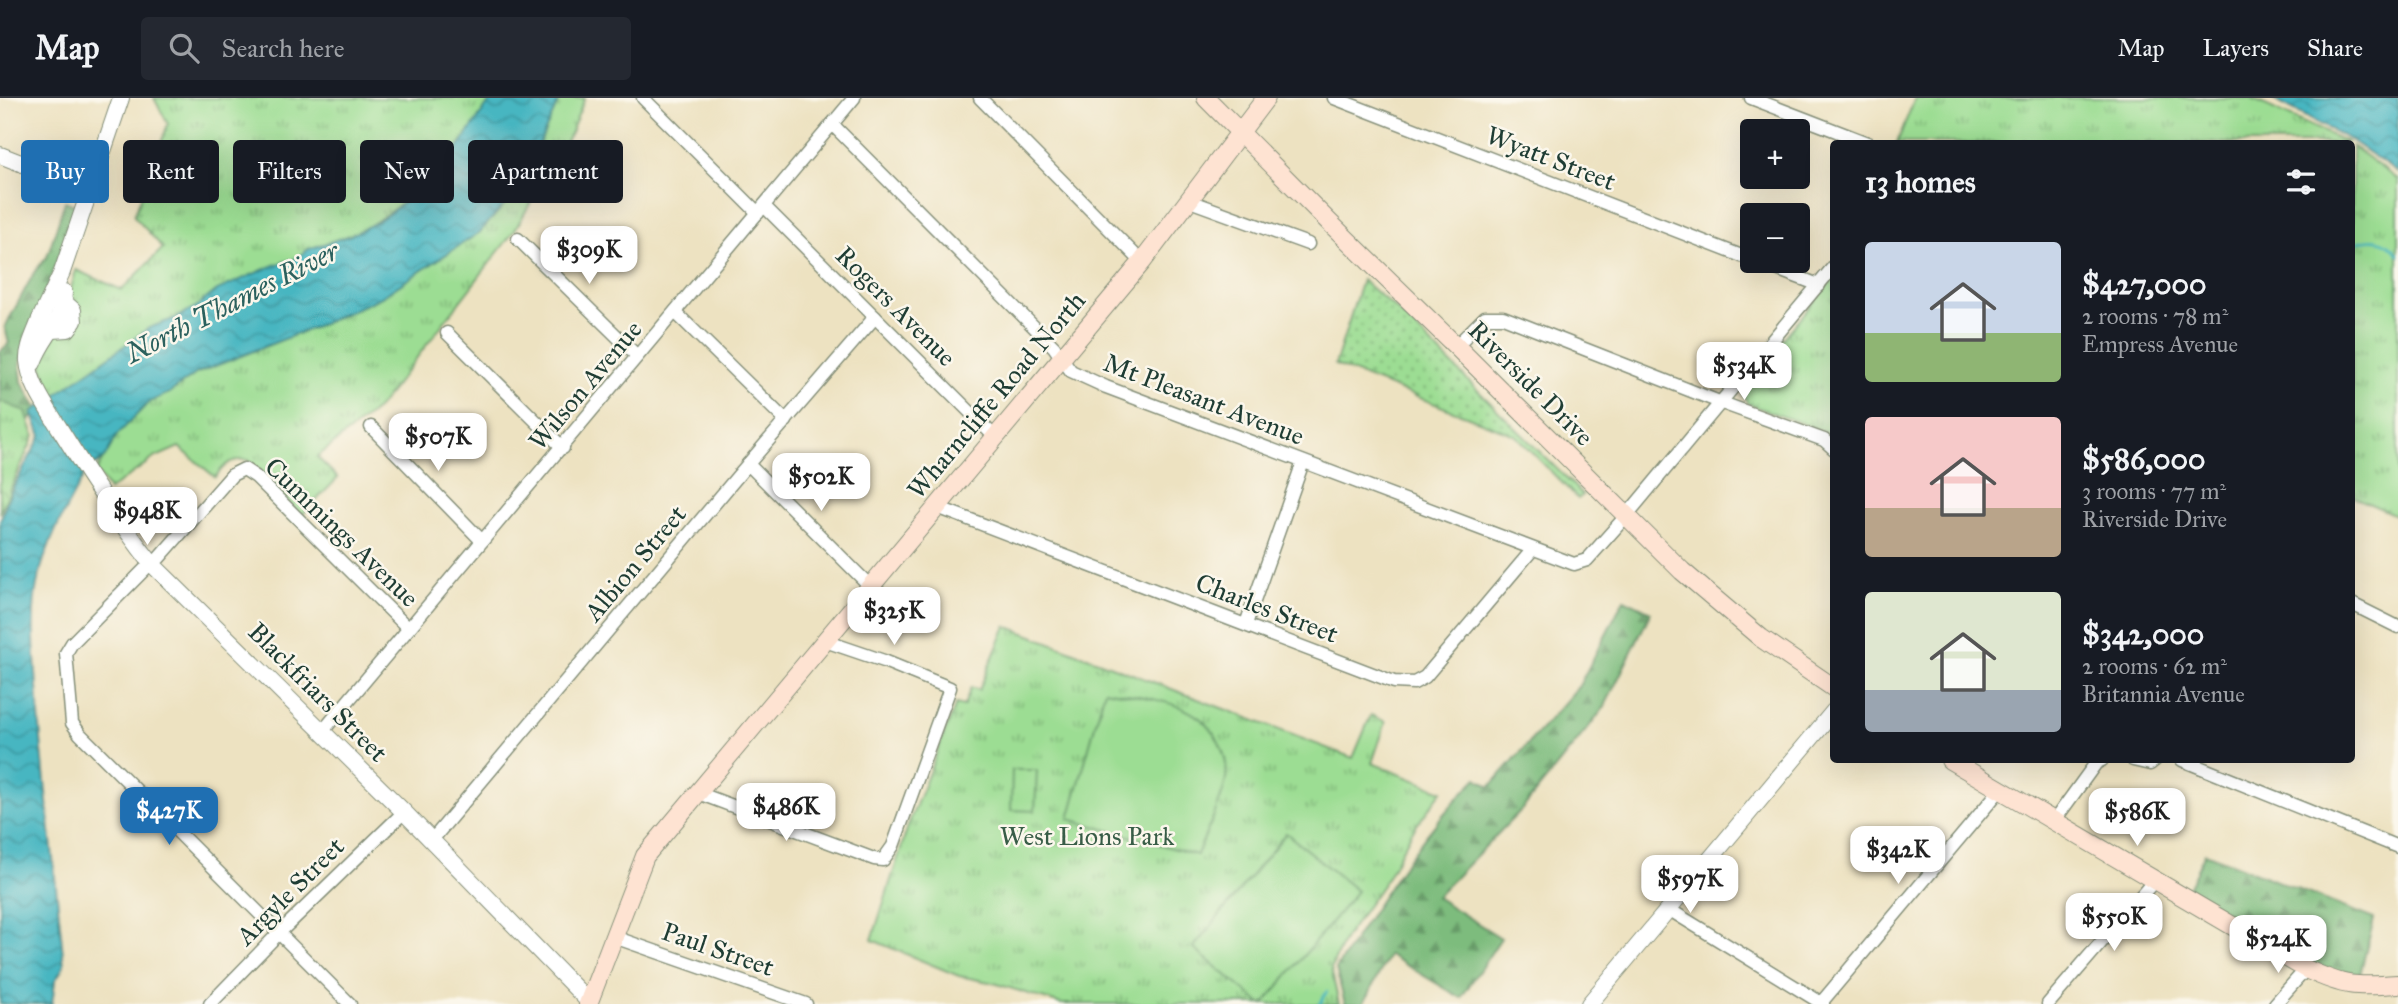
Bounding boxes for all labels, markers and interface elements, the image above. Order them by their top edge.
search box [141,17,631,80]
text: Map [35,28,99,68]
icon: search [165,29,203,67]
text: Search here [221,32,345,64]
text: Map [2118,33,2165,63]
text: Layers [2203,33,2269,63]
text: Share [2307,33,2363,63]
street label: Wyatt Street [1482,119,1620,197]
map controls [1740,119,1810,273]
button: + [1740,119,1810,189]
chip: Buy [21,140,109,203]
chip: Rent [123,140,219,203]
chip: Filters [233,140,346,203]
chip: New [360,140,454,203]
chip: Apartment [468,140,623,203]
icon: filters [2282,163,2320,201]
text: 13 homes [1865,164,1976,200]
button: − [1740,203,1810,273]
pin: $309K [540,226,638,286]
water label: North Thames River [118,232,346,372]
text: $309K [556,235,622,263]
street label: Rogers Avenue [829,239,963,373]
text: $427,000 [2082,266,2206,302]
icon: home [1921,270,2005,354]
street label: Wharncliffe Road North [900,285,1092,505]
text: 2 rooms · 78 m² [2082,302,2228,330]
street label: Wilson Avenue [522,314,649,456]
street label: Riverside Drive [1462,314,1600,452]
text: Empress Avenue [2082,330,2238,358]
pin: $534K [1695,342,1793,402]
street label: Mt Pleasant Avenue [1099,346,1309,452]
text: $534K [1713,351,1775,379]
pin: $507K [389,414,487,473]
text: $507K [405,422,471,450]
text: $586,000 [2082,441,2205,477]
icon: home [1921,445,2005,529]
street label: Cummings Avenue [258,450,426,614]
pin: $502K [772,454,870,513]
text: $502K [788,462,854,490]
text: 3 rooms · 77 m² [2082,477,2226,505]
pin: $948K [98,488,196,547]
text: $948K [113,496,181,524]
street label: Albion Street [577,498,693,628]
text: Riverside Drive [2082,505,2227,533]
street label: Charles Street [1191,566,1343,650]
pin: $325K [845,588,943,647]
text: $325K [863,596,925,624]
street label: Blackfriars Street [242,616,394,768]
text: $342,000 [2082,616,2204,652]
icon: home [1921,620,2005,704]
text: 2 rooms · 62 m² [2082,652,2227,680]
text: Britannia Avenue [2082,680,2245,708]
pin: $486K [737,784,835,843]
pin: $427K [120,788,218,847]
pin: $586K [2088,788,2186,848]
text: $486K [753,792,819,820]
text: $427K [136,796,202,824]
text: $586K [2105,797,2169,825]
park label: West Lions Park [1000,820,1175,852]
pin: $342K [1849,826,1947,886]
street label: Argyle Street [229,830,351,952]
text: $342K [1866,835,1930,863]
pin: $597K [1641,856,1739,915]
text: $597K [1657,864,1723,892]
pin: $550K [2065,894,2163,953]
text: $550K [2082,902,2146,930]
street label: Paul Street [658,915,778,983]
pin: $524K [2229,916,2327,975]
text: $524K [2246,924,2310,952]

